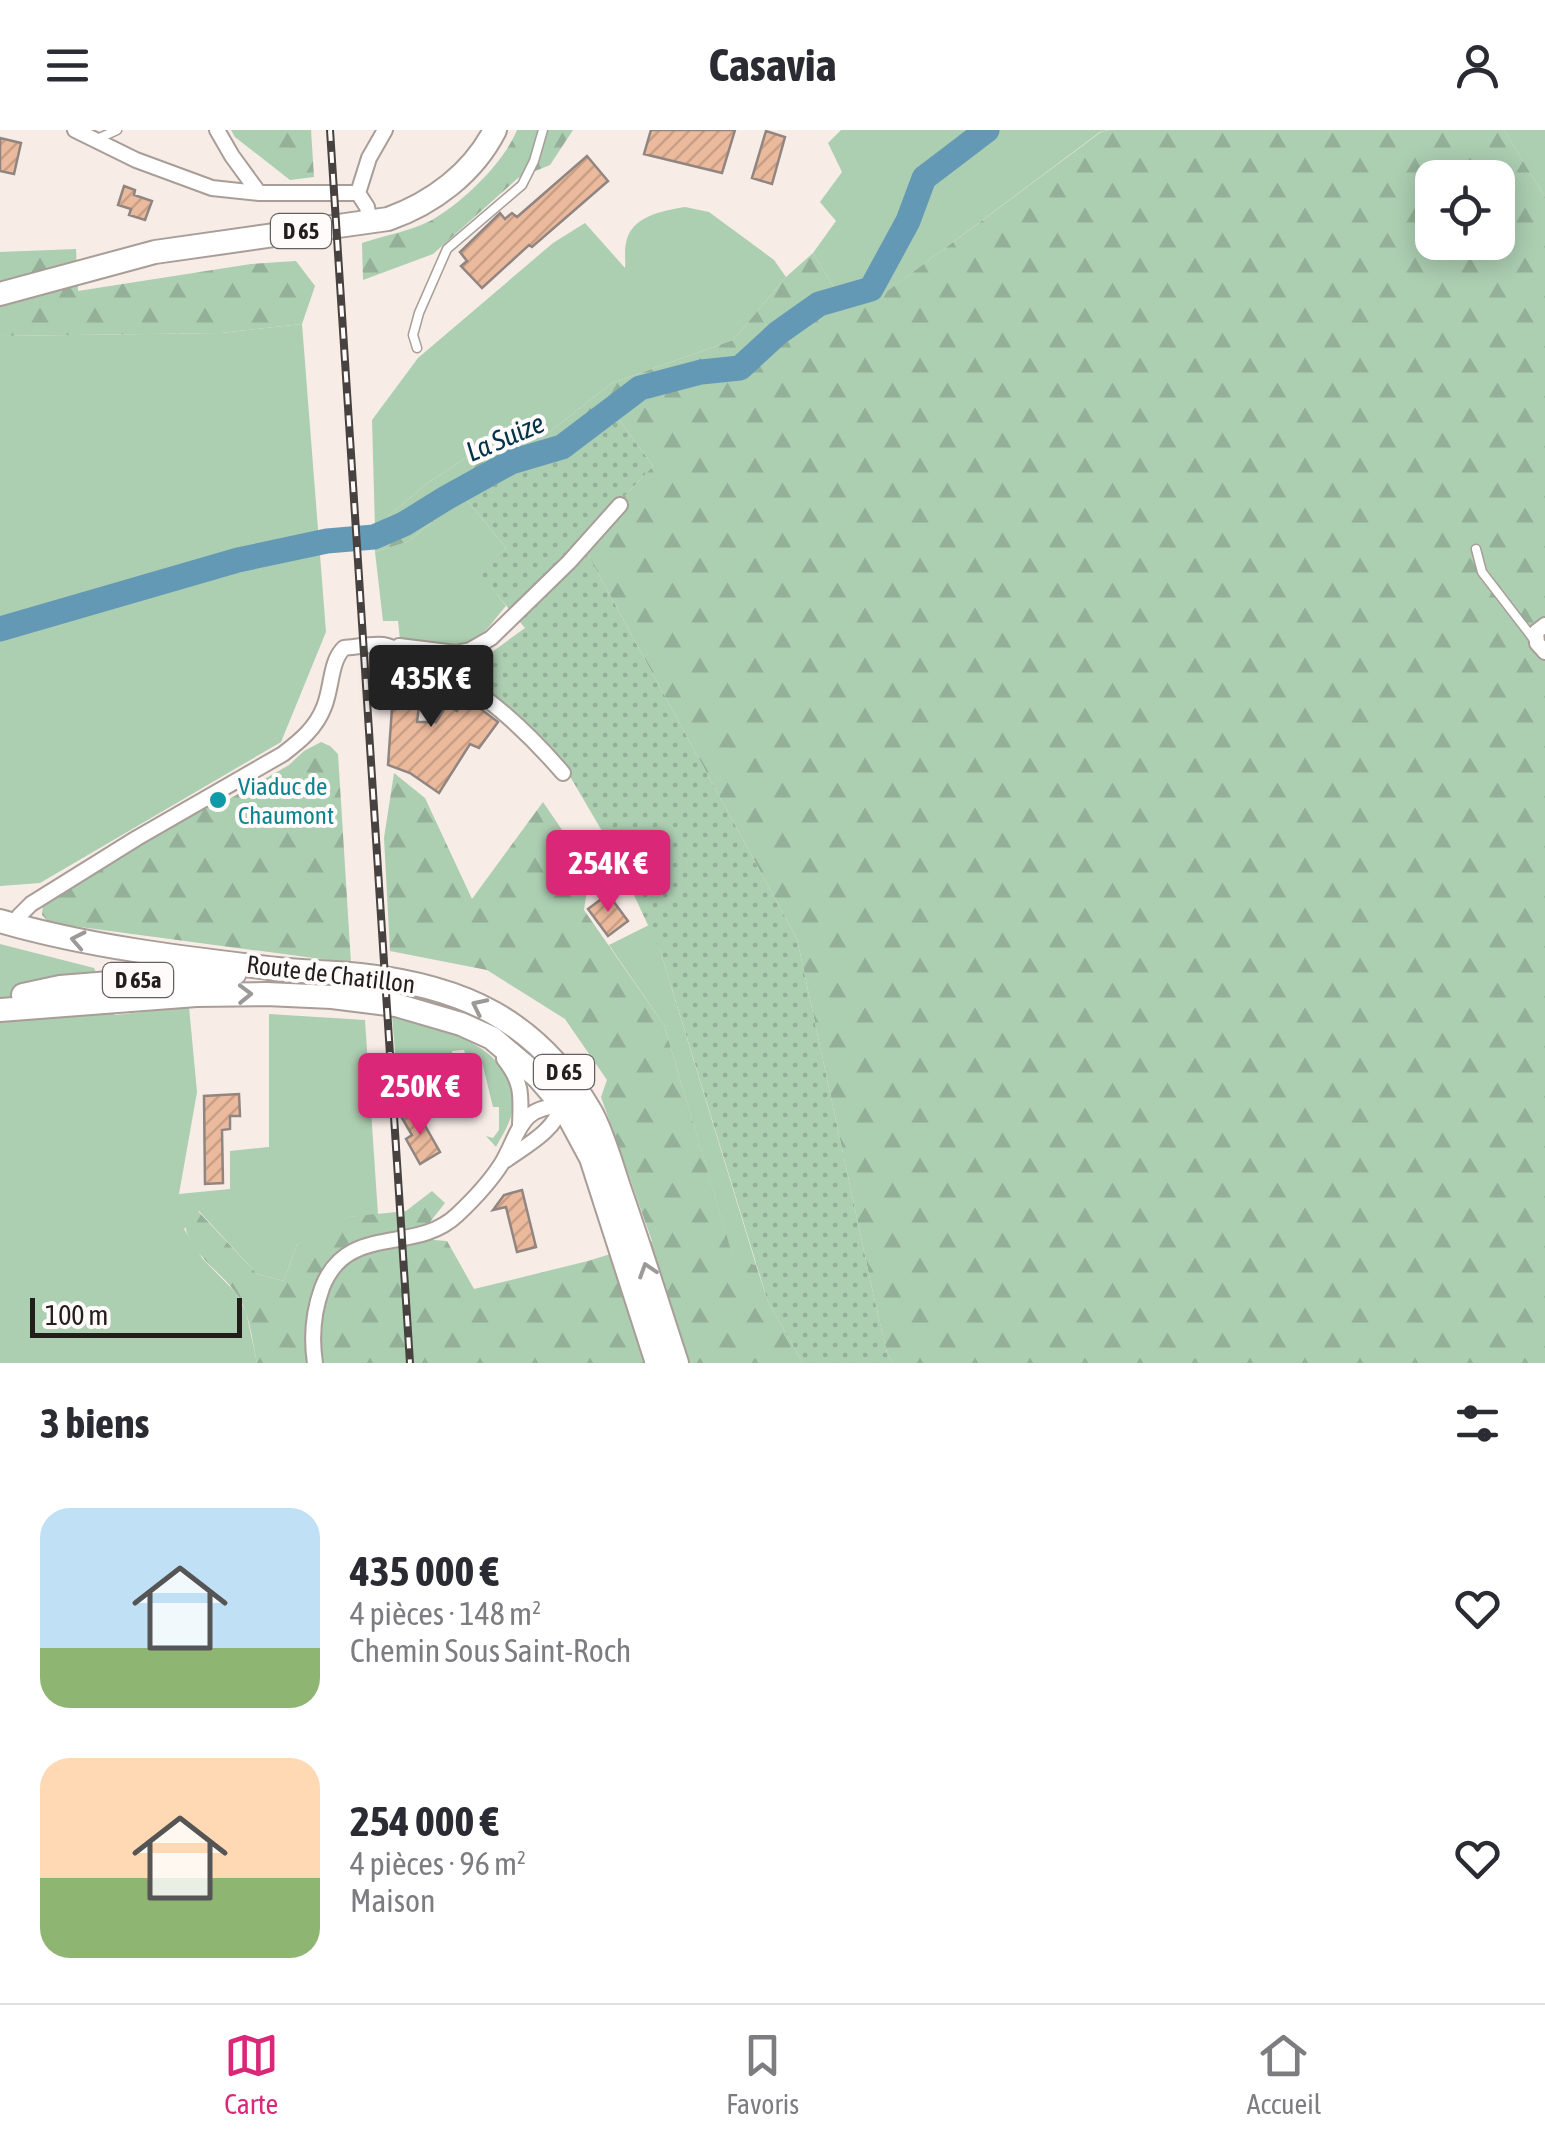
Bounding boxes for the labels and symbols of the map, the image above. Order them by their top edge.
road number: D 65 [271,214,331,248]
water label: La Suize [461,406,549,468]
pin: 435K € [350,645,512,730]
place label: Viaduc de Chaumont [238,772,334,829]
marker: Viaduc de Chaumont [207,789,229,811]
pin: 254K € [527,830,689,915]
one-way arrow [69,930,86,951]
street label: Route de Chatillon [245,950,417,998]
road number: D 65a [103,963,173,997]
one-way arrow [238,983,253,1005]
one-way arrow [472,999,490,1018]
pin: 250K € [339,1053,501,1138]
road number: D 65 [534,1055,594,1089]
one-way arrow [638,1263,658,1280]
scale bar [30,1293,242,1338]

